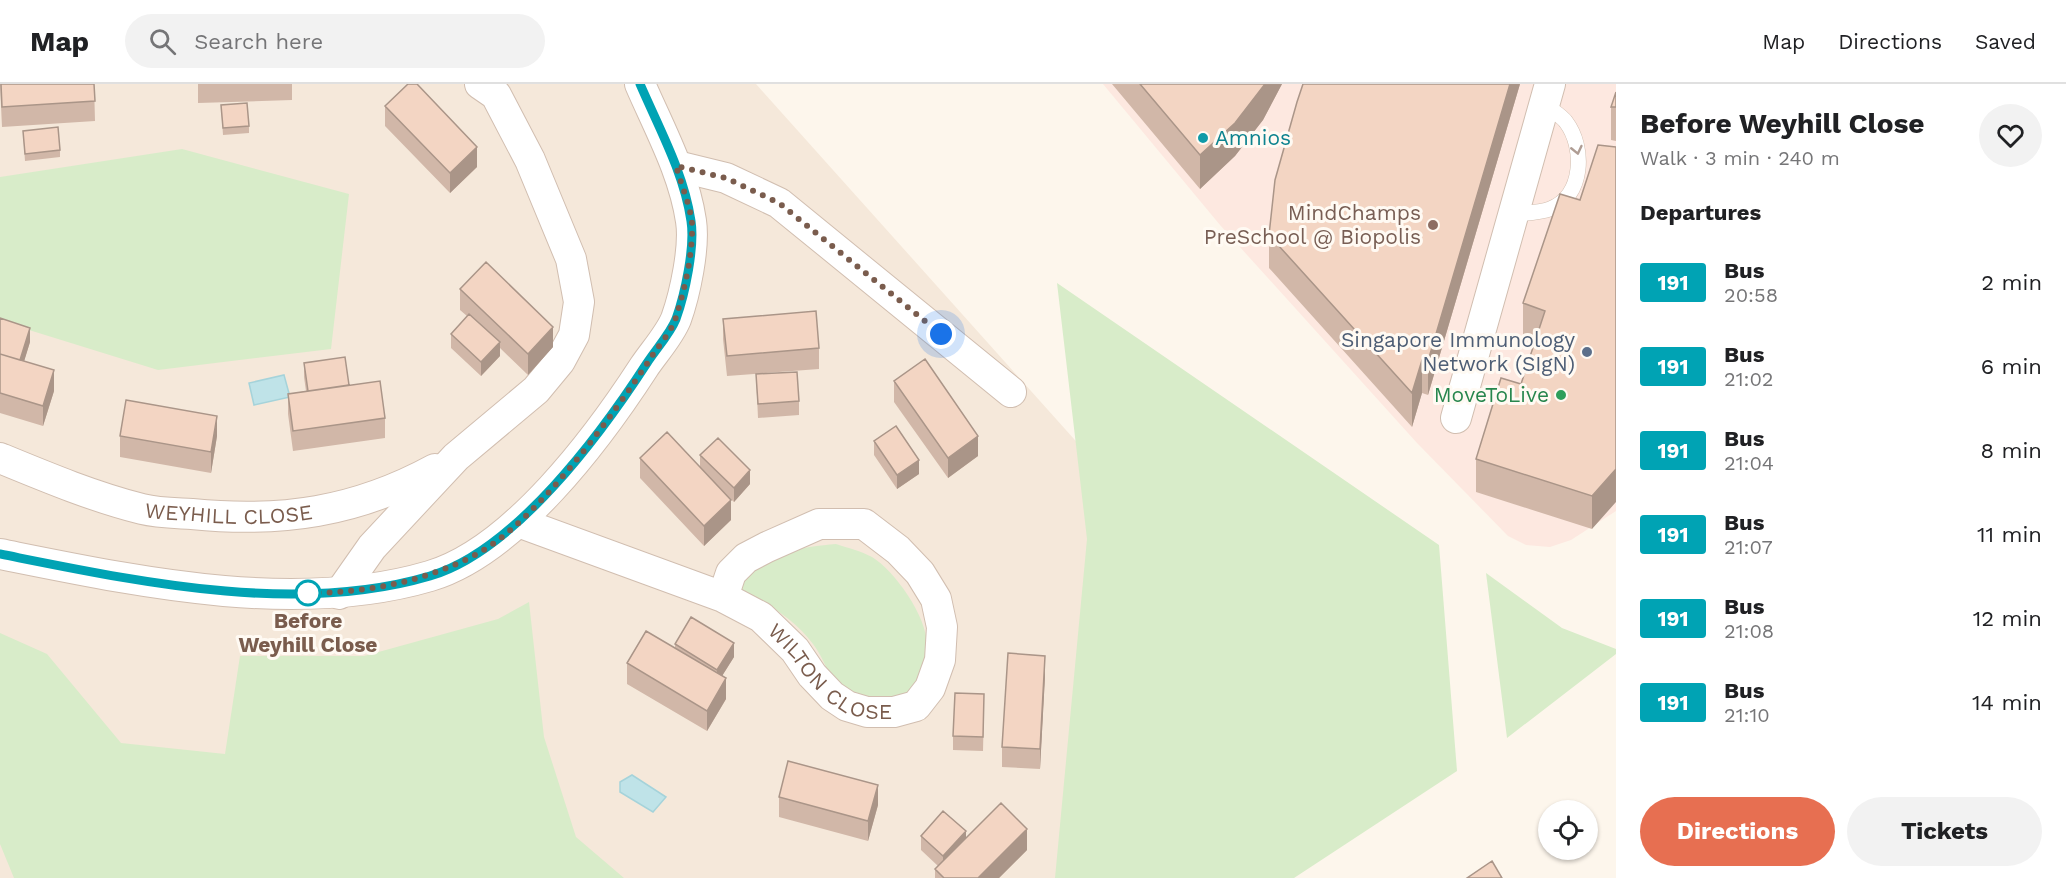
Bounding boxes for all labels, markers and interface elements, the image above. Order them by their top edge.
search box [125,14,545,68]
text: Map [30,25,89,58]
icon: search [146,25,179,58]
text: Search here [194,29,323,54]
text: Map [1762,29,1805,54]
text: Directions [1838,29,1942,54]
text: Saved [1975,29,2036,54]
button: heart [1979,104,2042,167]
text: Before Weyhill Close [1640,107,1925,140]
place label: Amnios [1215,125,1291,150]
marker: Amnios [1196,131,1210,145]
one-way arrow [1569,145,1582,155]
text: Walk · 3 min · 240 m [1640,146,1840,170]
place label: MindChamps PreSchool @ Biopolis [1204,200,1421,249]
text: Departures [1640,200,1761,225]
marker: MindChamps PreSchool @ Biopolis [1426,218,1440,232]
text: Bus [1724,258,1764,283]
text: 191 [1657,270,1689,295]
text: 2 min [1981,270,2042,295]
text: 20:58 [1724,283,1778,307]
your location [926,319,956,349]
place label: Singapore Immunology Network (SIgN) [1341,327,1575,376]
text: Bus [1724,342,1764,367]
marker: Singapore Immunology Network (SIgN) [1580,345,1594,359]
text: 191 [1657,354,1689,379]
text: 6 min [1981,354,2042,379]
text: 21:02 [1724,367,1773,391]
place label: MoveToLive [1434,382,1549,407]
marker: MoveToLive [1554,388,1568,402]
text: Bus [1724,426,1764,451]
text: 191 [1657,438,1689,463]
text: 8 min [1981,438,2042,463]
text: 21:04 [1724,451,1774,475]
street label: WEYHILL CLOSE [143,497,314,529]
text: Bus [1724,510,1764,535]
text: 191 [1657,522,1689,547]
text: 11 min [1977,522,2042,547]
text: 21:07 [1724,535,1773,559]
marker: Before Weyhill Close [295,580,321,606]
text: Bus [1724,594,1764,619]
text: 191 [1657,606,1689,631]
text: 12 min [1973,606,2042,631]
place label: Before Weyhill Close [238,608,378,657]
street label: WILTON CLOSE [763,618,892,724]
text: 21:08 [1724,619,1774,643]
text: Bus [1724,678,1764,703]
text: 191 [1657,690,1689,715]
text: 14 min [1972,690,2042,715]
text: 21:10 [1724,703,1770,727]
button: Directions [1640,797,1835,866]
button: Tickets [1847,797,2042,866]
map controls [1538,800,1598,860]
button: locate [1538,800,1598,860]

